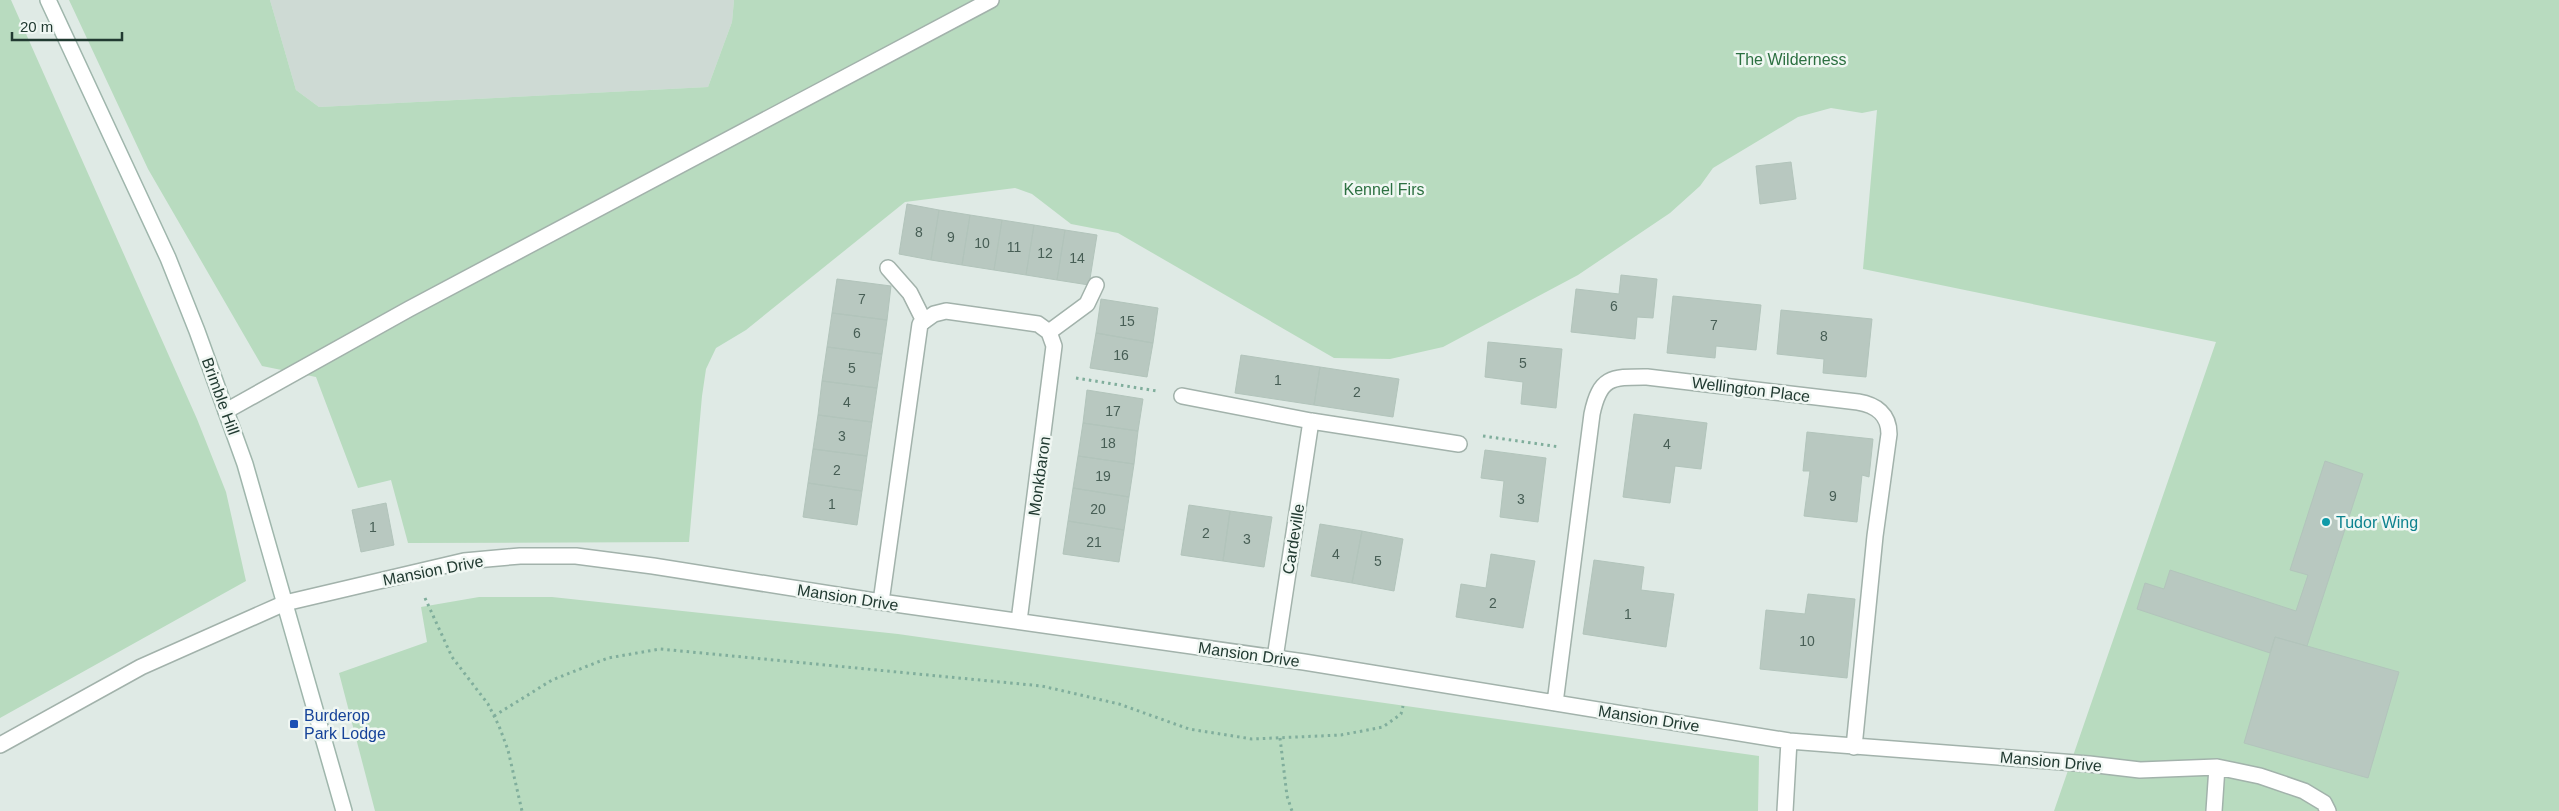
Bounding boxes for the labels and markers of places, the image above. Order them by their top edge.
place label: Tudor Wing [2336,514,2418,531]
marker: Tudor Wing [2320,516,2332,528]
place label: Burderop Park Lodge [304,707,386,742]
marker: Burderop Park Lodge [288,718,300,730]

